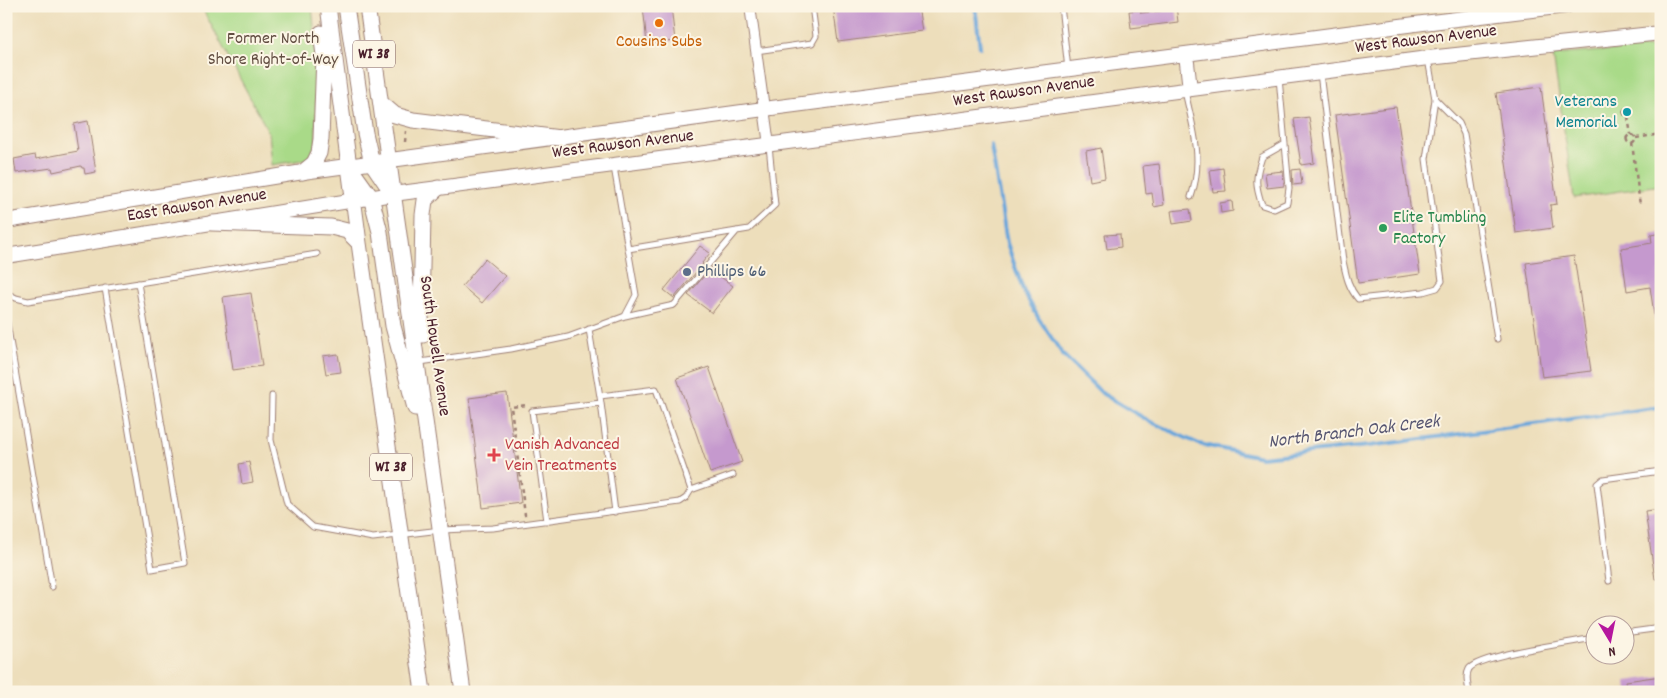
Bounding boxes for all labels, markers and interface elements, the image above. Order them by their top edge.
marker: Cousins Subs [653,17,665,29]
street label: West Rawson Avenue [1354,19,1498,61]
park label: Former North Shore Right-of-Way [208,27,339,73]
place label: Cousins Subs [616,30,702,55]
road number: WI 38 [353,41,395,68]
street label: West Rawson Avenue [952,70,1096,114]
place label: Veterans Memorial [1555,90,1618,136]
marker: Veterans Memorial [1621,106,1633,118]
street label: West Rawson Avenue [551,124,695,166]
street label: East Rawson Avenue [125,183,269,229]
place label: Elite Tumbling Factory [1393,206,1486,252]
marker: Elite Tumbling Factory [1377,222,1389,234]
place label: Phillips 66 [697,260,766,285]
marker: Phillips 66 [681,266,693,278]
street label: South Howell Avenue [412,274,456,418]
water label: North Branch Oak Creek [1267,409,1443,457]
place label: Vanish Advanced Vein Treatments [505,433,620,479]
marker: Vanish Advanced Vein Treatments [487,448,501,462]
road number: WI 38 [370,454,412,481]
north arrow [1584,616,1634,666]
text: N [1607,640,1617,661]

